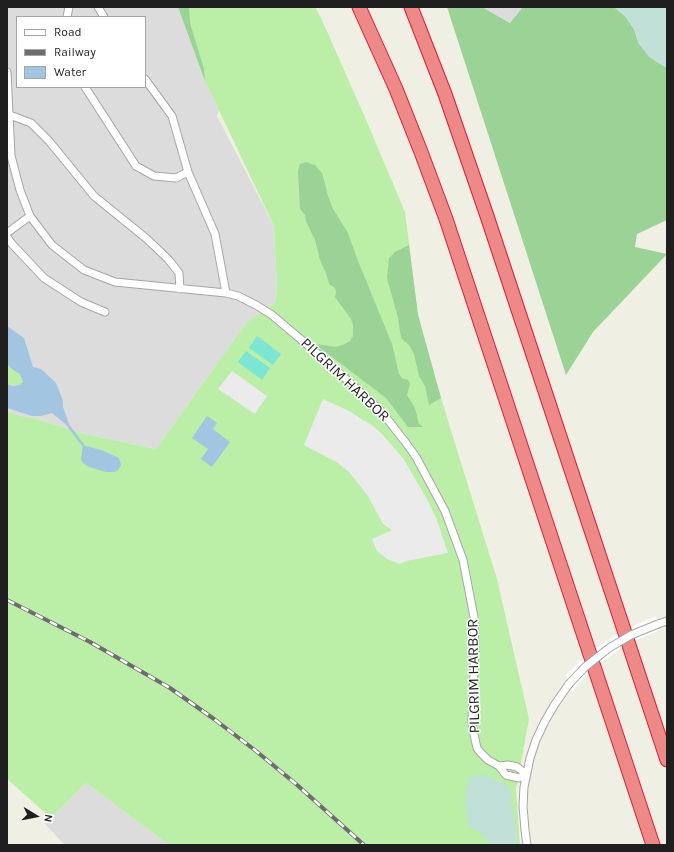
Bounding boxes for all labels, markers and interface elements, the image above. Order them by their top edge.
legend [16,16,146,88]
text: Road [54,25,82,39]
text: Railway [54,45,96,59]
text: Water [54,65,86,79]
street label: PILGRIM HARBOR [297,334,393,426]
street label: PILGRIM HARBOR [464,618,484,734]
north arrow [16,796,56,836]
text: N [41,813,55,823]

